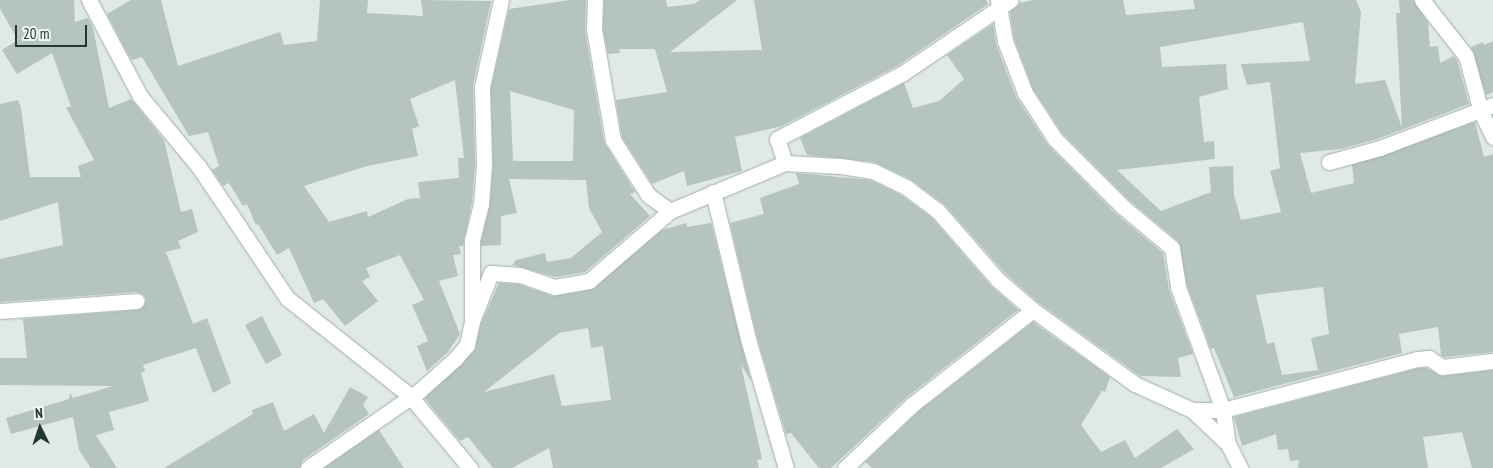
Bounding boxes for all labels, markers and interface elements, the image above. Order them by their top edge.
scale bar [18,15,90,47]
text: 20 m [23,24,49,43]
north arrow [15,403,65,453]
text: N [35,404,43,422]

